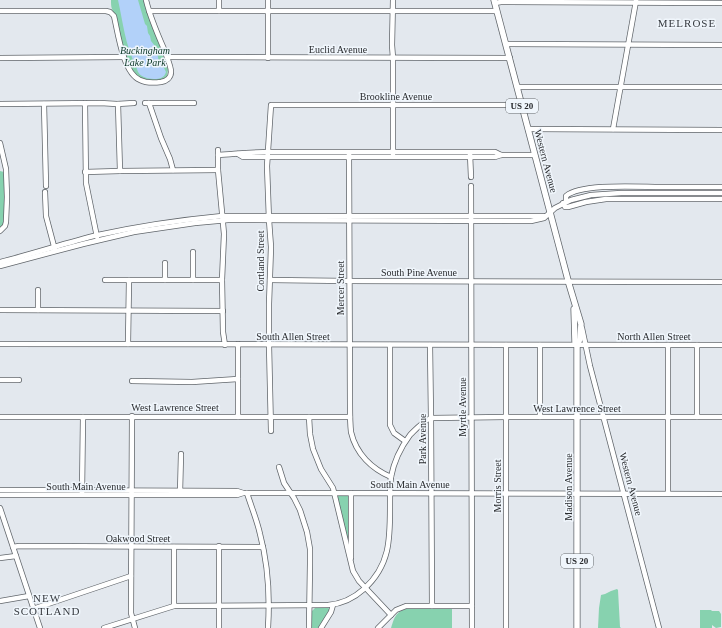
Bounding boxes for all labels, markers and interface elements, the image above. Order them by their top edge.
district label: MELROSE [658,17,716,29]
street label: Euclid Avenue [309,44,368,55]
park label: Buckingham Lake Park [120,45,170,68]
street label: Brookline Avenue [360,91,433,102]
road number: US 20 [506,99,538,113]
street label: Western Avenue [532,128,560,194]
street label: Cortland Street [255,230,266,291]
street label: Mercer Street [335,260,346,315]
street label: South Pine Avenue [381,267,458,278]
street label: South Allen Street [256,331,330,342]
street label: North Allen Street [617,331,691,342]
street label: Myrtle Avenue [457,377,468,437]
street label: West Lawrence Street [131,402,219,413]
street label: West Lawrence Street [533,403,621,414]
street label: Park Avenue [417,413,428,464]
street label: Western Avenue [617,451,645,517]
street label: Madison Avenue [563,453,574,521]
street label: Morris Street [492,459,503,513]
street label: South Main Avenue [370,479,450,490]
street label: South Main Avenue [46,481,126,492]
street label: Oakwood Street [106,533,171,544]
road number: US 20 [561,554,593,568]
district label: NEW SCOTLAND [14,592,80,617]

